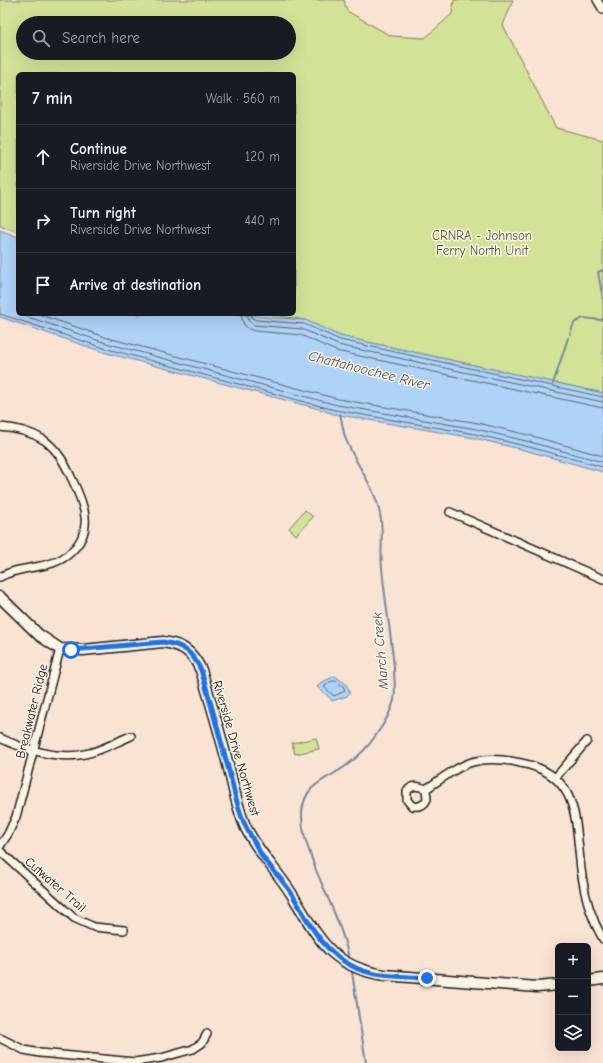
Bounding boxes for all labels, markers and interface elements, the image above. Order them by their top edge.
search box [16,16,296,60]
icon: search [30,27,52,49]
text: Search here [62,29,140,47]
text: 7 min [32,89,73,108]
text: Walk · 560 m [206,91,280,106]
text: Continue [70,140,127,158]
icon: ahead [32,146,54,168]
text: 120 m [245,149,280,164]
text: Riverside Drive Northwest [70,158,210,173]
text: Turn right [70,204,136,222]
icon: right [32,210,54,232]
text: 440 m [244,213,280,228]
text: Riverside Drive Northwest [70,222,210,237]
park label: CRNRA - Johnson Ferry North Unit [432,228,532,258]
icon: arrive [32,274,54,296]
text: Arrive at destination [70,276,201,294]
water label: Chattahoochee River [306,347,433,394]
water label: March Creek [369,611,392,691]
route start [62,641,80,659]
street label: Breakwater Ridge [12,662,51,760]
street label: Riverside Drive Northwest [210,679,263,819]
street label: Cutwater Trail [22,854,89,915]
map controls [555,943,591,1051]
button: + [555,943,591,979]
route end [418,969,436,987]
button: − [555,979,591,1015]
button: layers [555,1015,591,1051]

